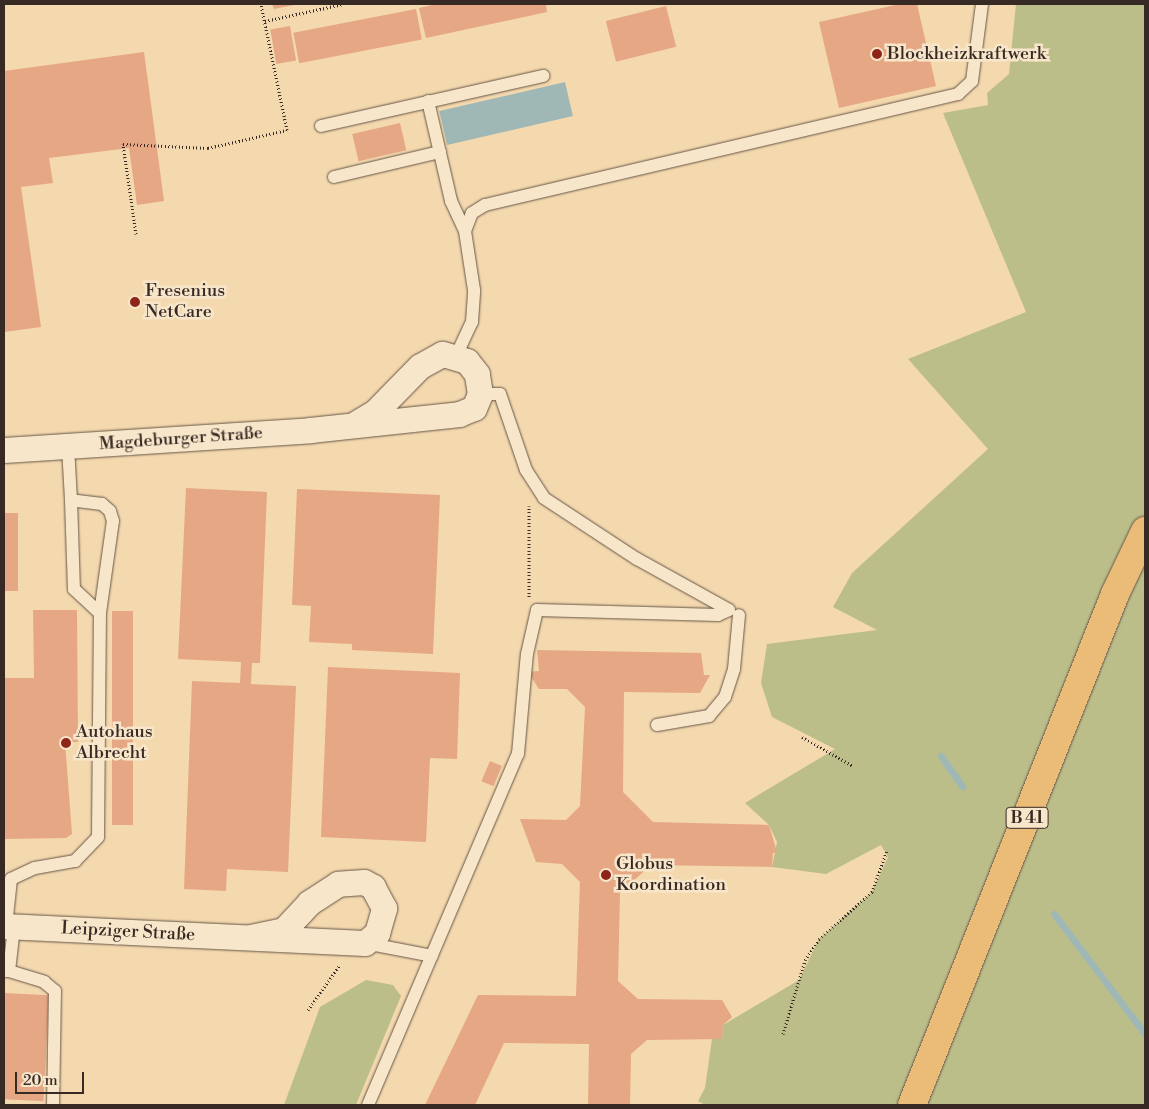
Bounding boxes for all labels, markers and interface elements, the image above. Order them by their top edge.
place label: Blockheizkraftwerk [887,43,1046,65]
marker: Blockheizkraftwerk [871,48,883,60]
place label: Fresenius NetCare [145,281,225,324]
marker: Fresenius NetCare [129,296,141,308]
street label: Magdeburger Straße [98,422,264,456]
place label: Autohaus Albrecht [76,722,153,764]
marker: Autohaus Albrecht [60,737,72,749]
road number: B 41 [1004,804,1050,831]
place label: Globus Koordination [616,854,726,896]
marker: Globus Koordination [600,869,612,881]
street label: Leipziger Straße [60,918,196,946]
scale bar [18,1062,86,1094]
text: 20 m [23,1071,58,1090]

